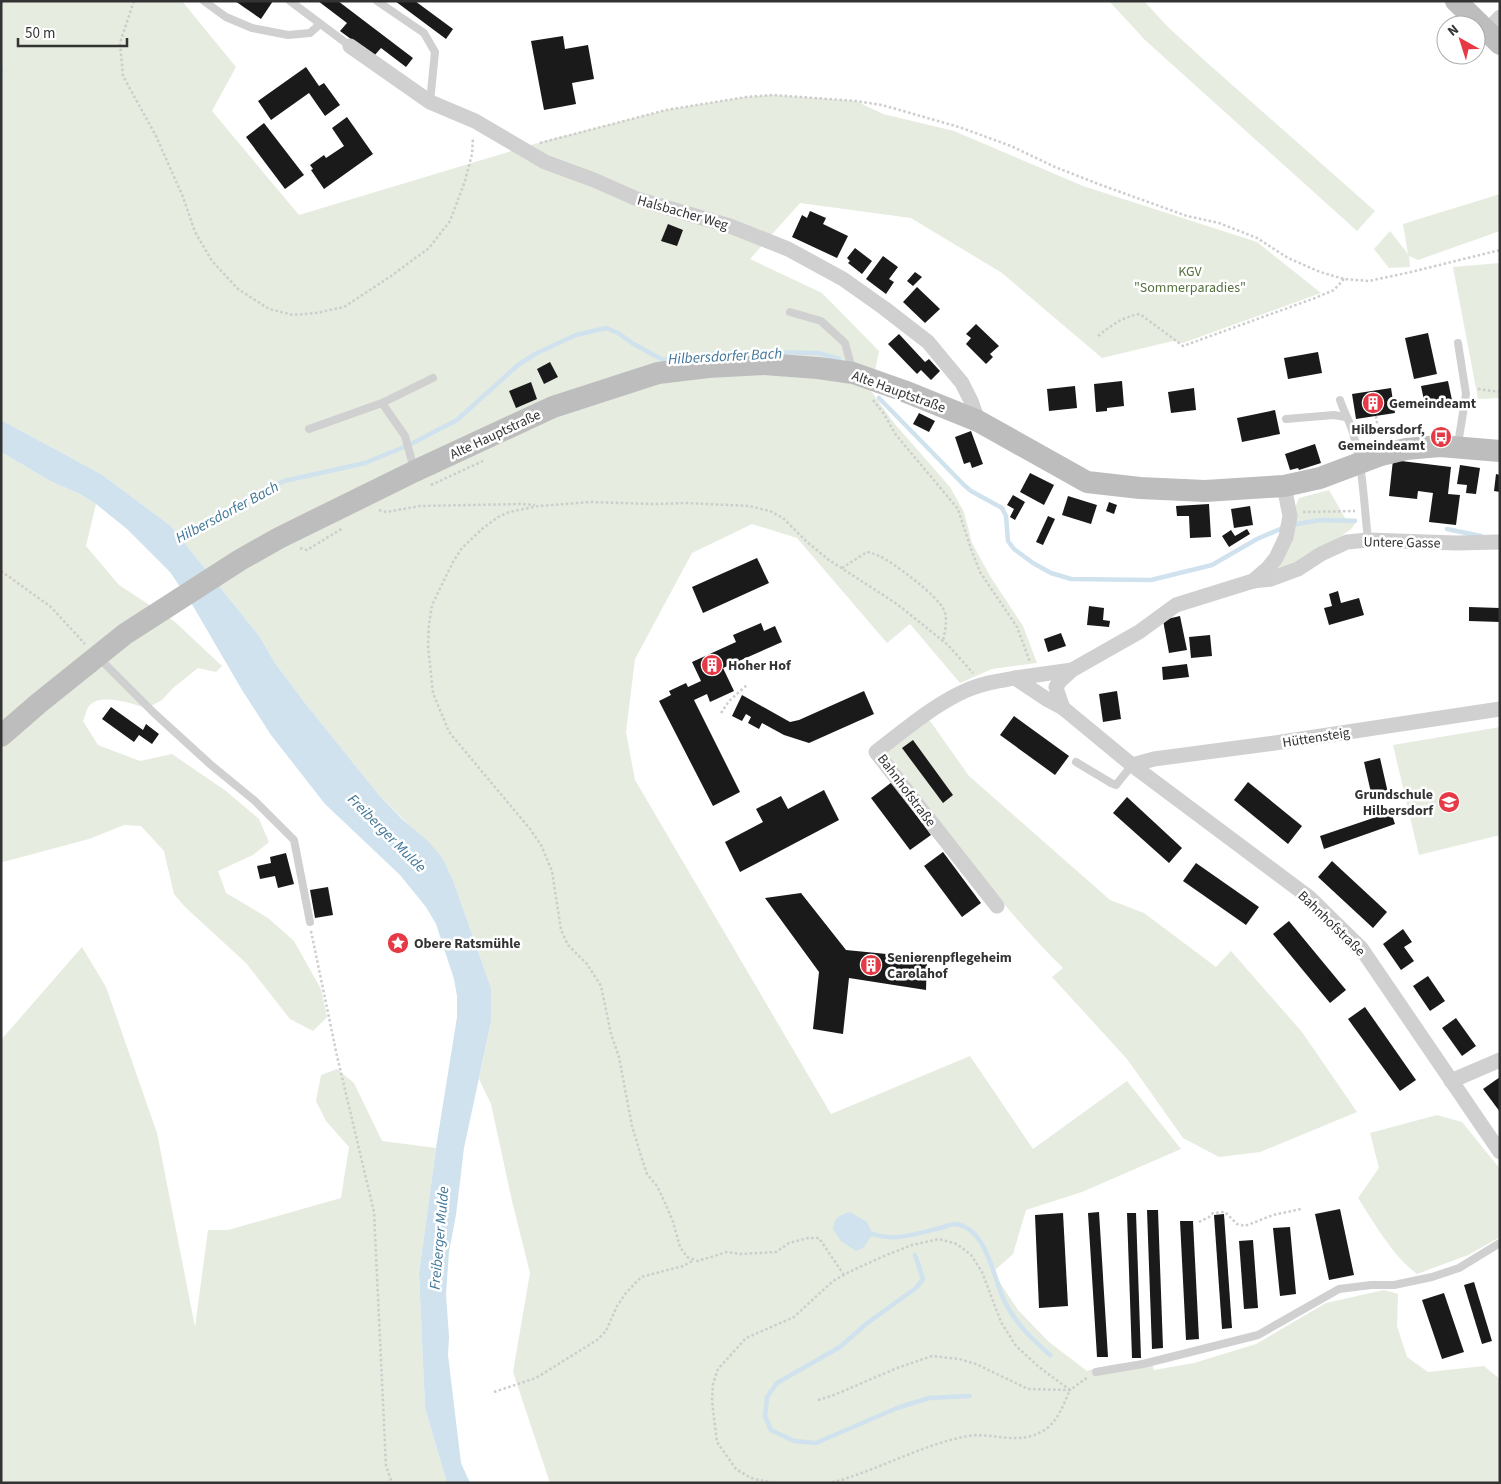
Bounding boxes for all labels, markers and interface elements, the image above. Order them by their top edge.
scale bar [18,15,126,47]
north arrow [1436,15,1486,65]
text: N [1444,20,1463,41]
text: 50 m [25,23,55,44]
street label: Halsbacher Weg [635,190,731,235]
park label: KGV "Sommerparadies" [1134,262,1246,298]
water label: Hilbersdorfer Bach [667,343,783,370]
street label: Alte Hauptstraße [849,366,948,418]
building icon: Gemeindeamt [1361,391,1385,415]
place label: Gemeindeamt [1389,394,1477,414]
street label: Alte Hauptstraße [447,405,544,465]
place label: Hilbersdorf, Gemeindeamt [1338,420,1426,456]
bus stop icon: Hilbersdorf, Gemeindeamt [1429,425,1453,449]
water label: Hilbersdorfer Bach [172,476,283,549]
street label: Untere Gasse [1363,532,1441,554]
building icon: Hoher Hof [700,653,724,677]
place label: Hoher Hof [728,656,792,676]
street label: Hüttensteig [1281,723,1351,753]
street label: Bahnhofstraße [872,750,940,831]
place label: Grundschule Hilbersdorf [1355,785,1434,821]
water label: Freiberger Mulde [343,789,431,877]
school or university icon: Grundschule Hilbersdorf [1437,790,1461,814]
street label: Bahnhofstraße [1293,886,1369,961]
place icon: Obere Ratsmühle [386,931,410,955]
place label: Obere Ratsmühle [414,934,521,954]
place label: Seniorenpflegeheim Carolahof [887,948,1012,984]
building icon: Seniorenpflegeheim Carolahof [859,953,883,977]
water label: Freiberger Mulde [425,1186,454,1290]

